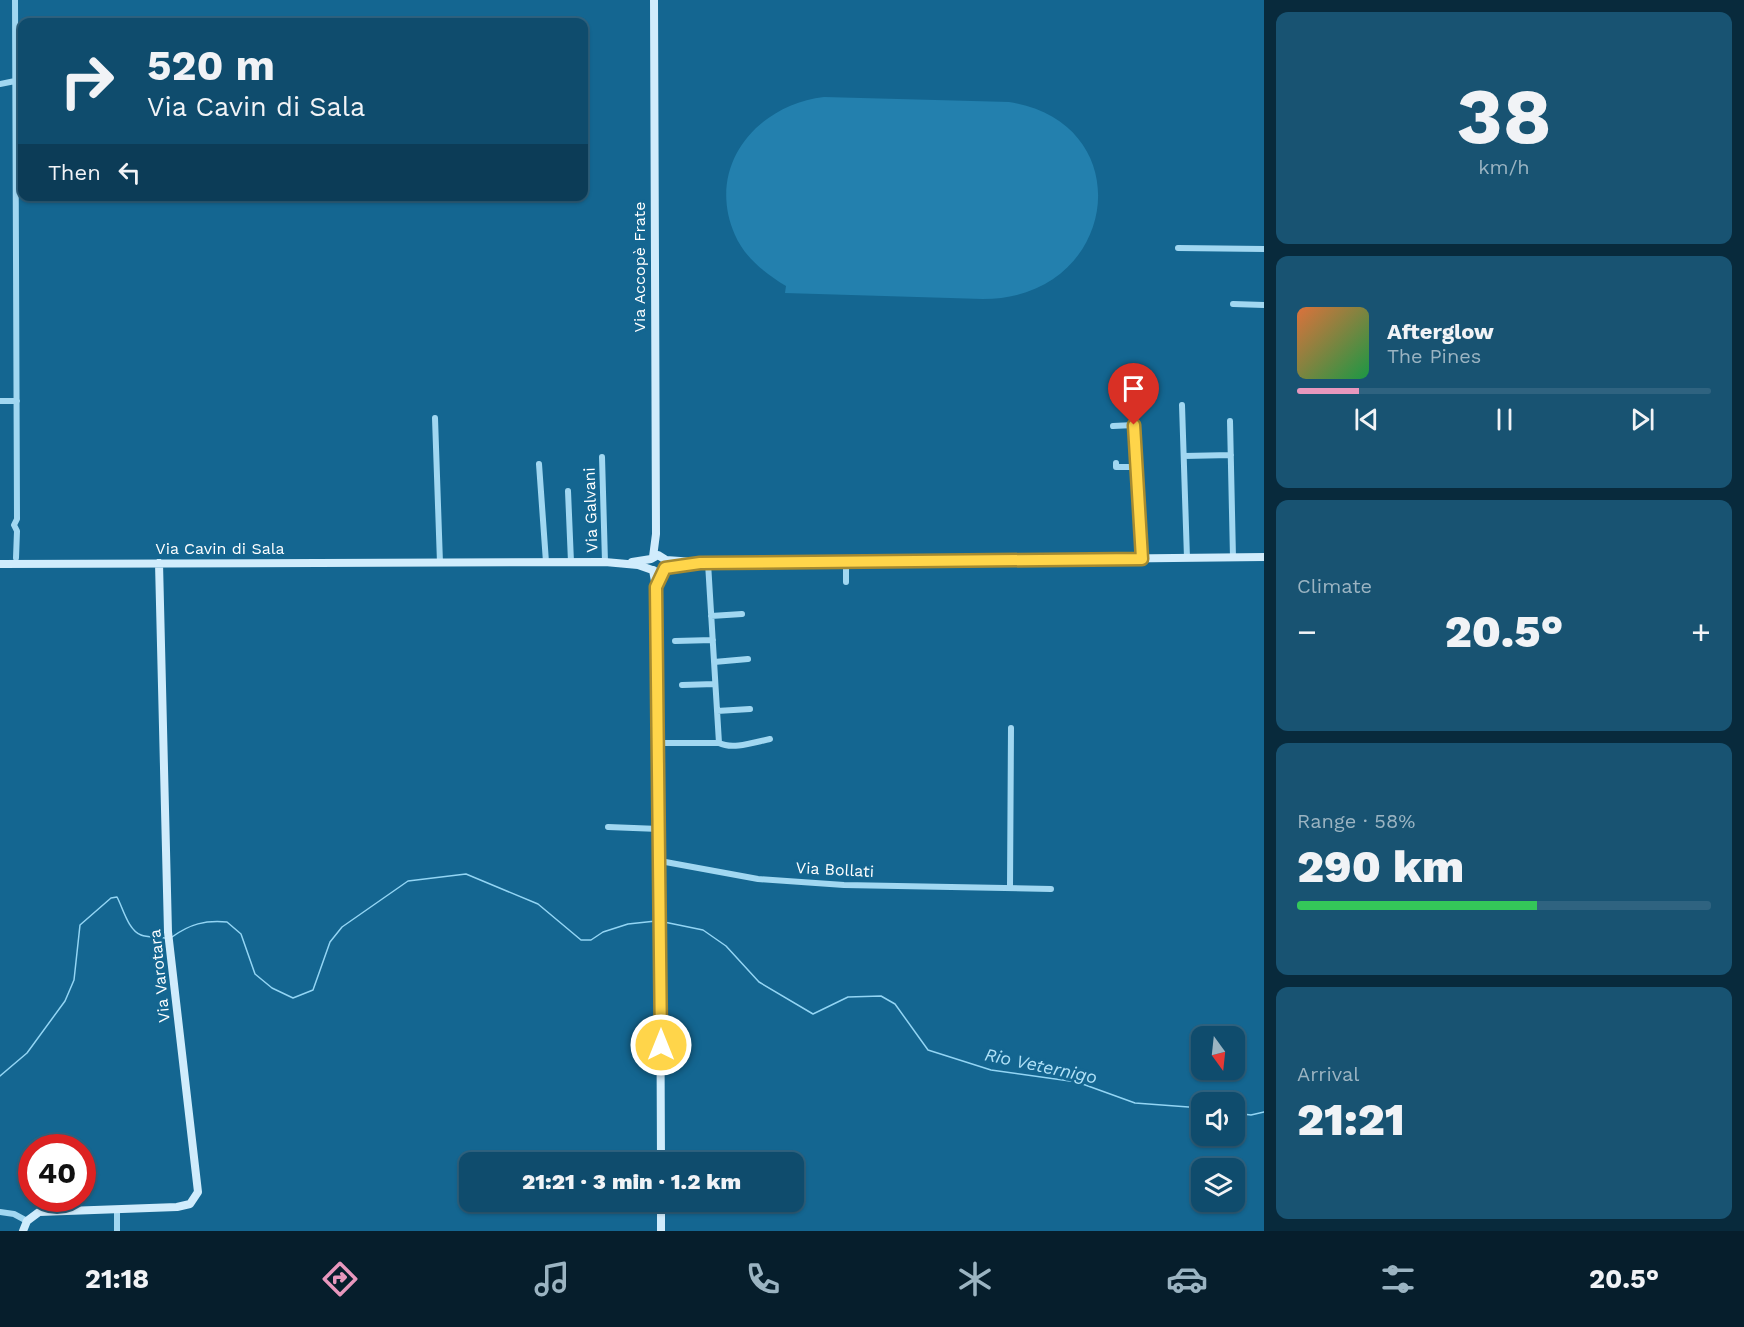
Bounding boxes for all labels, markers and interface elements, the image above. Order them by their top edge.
text: 520 m [147,41,275,90]
icon: right [48,42,126,120]
text: 38 [1456,70,1552,162]
text: Via Cavin di Sala [147,91,365,123]
text: km/h [1478,155,1530,179]
icon: left [113,156,146,189]
text: Then [48,160,101,185]
street label: Via Accopè Frate [630,202,649,332]
text: Afterglow [1387,319,1494,344]
text: The Pines [1387,344,1481,368]
pin [1108,363,1159,425]
icon: arrive [1117,372,1150,405]
icon: previous [1350,403,1383,436]
icon: pause [1488,403,1521,436]
icon: next [1626,403,1659,436]
street label: Via Galvani [580,467,601,553]
street label: Via Cavin di Sala [155,539,285,558]
text: Climate [1297,574,1372,598]
text: 20.5° [1445,605,1563,658]
text: − [1297,612,1317,651]
text: + [1691,612,1711,651]
text: Range · 58% [1297,809,1415,833]
text: 290 km [1297,840,1464,893]
street label: Via Bollati [795,858,875,881]
street label: Via Varotara [145,928,174,1023]
position arrow [629,1013,693,1077]
north arrow [1191,1026,1245,1080]
map controls [1191,1026,1245,1212]
water label: Rio Veternigo [983,1043,1099,1088]
text: Arrival [1297,1062,1359,1086]
button: sound [1191,1092,1245,1146]
text: 21:21 [1297,1093,1405,1146]
speed limit sign: 40 [18,1134,96,1212]
button: layers [1191,1158,1245,1212]
text: 21:21 · 3 min · 1.2 km [522,1169,741,1194]
icon: directions [319,1258,361,1300]
icon: music [531,1258,573,1300]
icon: phone [742,1258,784,1300]
icon: climate [954,1258,996,1300]
icon: car [1166,1258,1208,1300]
icon: filters [1377,1258,1419,1300]
text: 21:18 [85,1263,149,1295]
text: 20.5° [1589,1263,1659,1295]

